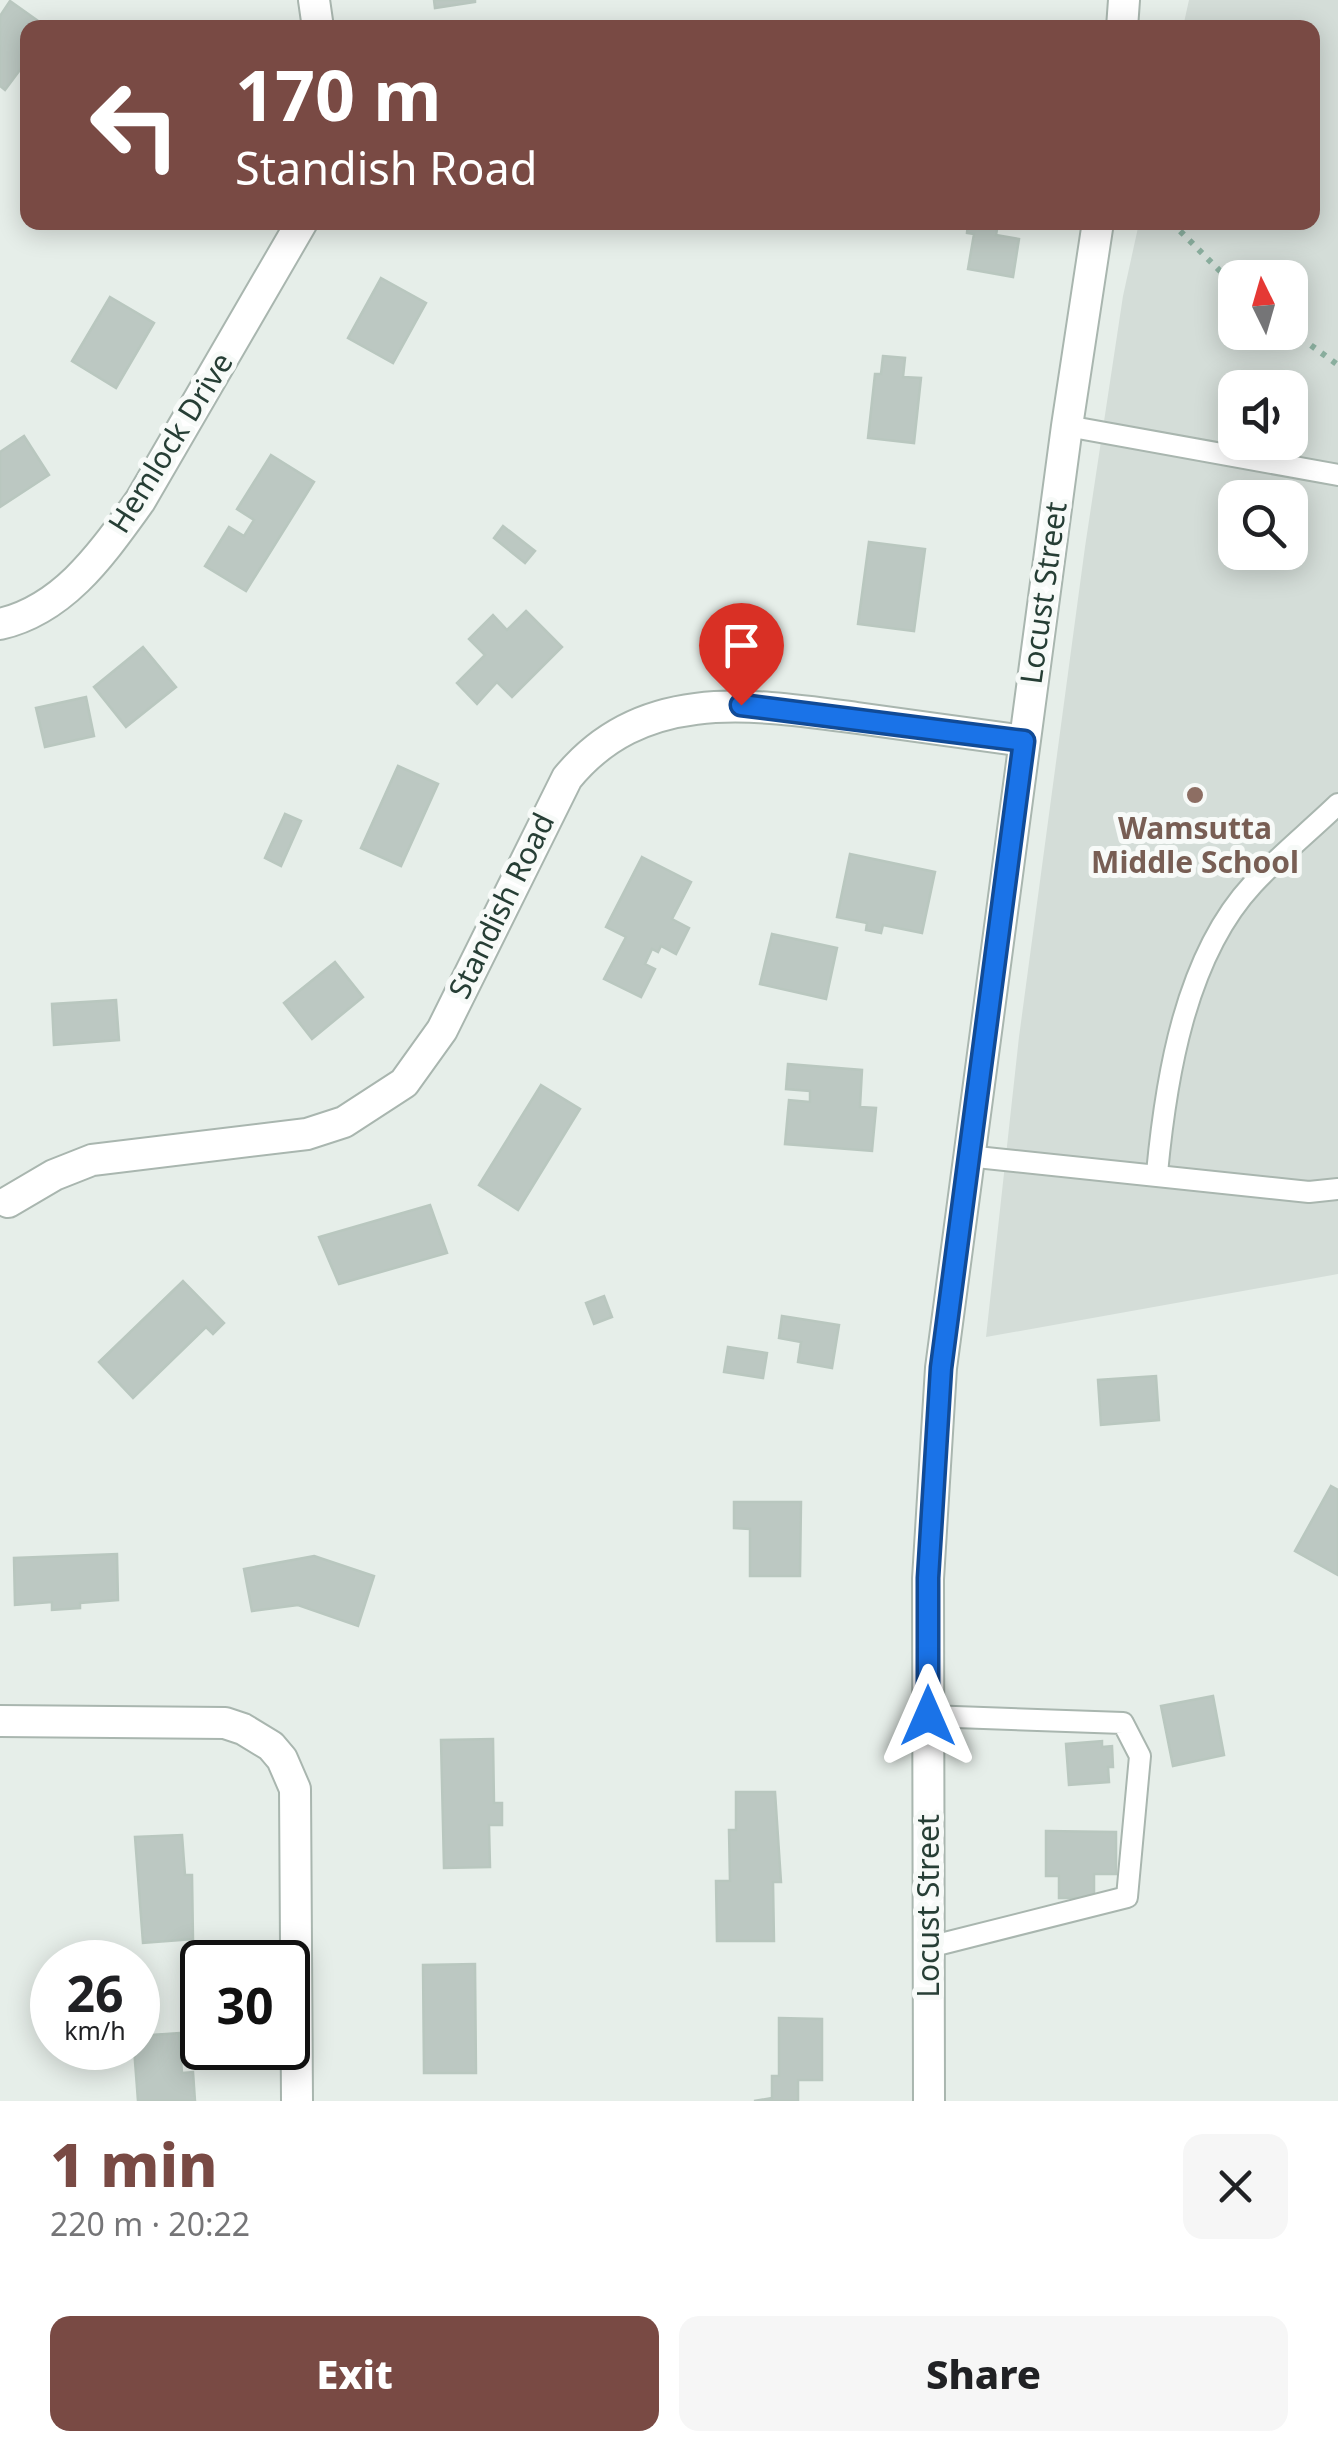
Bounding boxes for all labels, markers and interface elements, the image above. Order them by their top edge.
text: 170 m [235,46,442,142]
icon: left [70,60,200,190]
text: Standish Road [235,137,538,198]
north arrow [1218,260,1308,350]
map controls [1218,260,1308,570]
street label: Hemlock Drive [98,344,242,540]
button: sound [1218,370,1308,460]
button: search [1218,480,1308,570]
street label: Locust Street [1009,499,1076,687]
pin [699,603,784,706]
icon: arrive [714,618,769,673]
marker: Wamsutta Middle School [1184,784,1206,806]
street label: Standish Road [438,806,563,1005]
place label: Wamsutta Middle School [1091,807,1299,882]
position arrow [876,1664,980,1768]
street label: Locust Street [907,1814,948,1998]
speed limit sign: 30 [180,1940,310,2070]
text: 26 [66,1959,124,2027]
text: km/h [64,2013,126,2047]
text: 1 min [50,2123,218,2205]
button: close [1183,2134,1288,2239]
text: 220 m · 20:22 [50,2202,250,2245]
button: Exit [50,2316,659,2431]
button: Share [679,2316,1288,2431]

